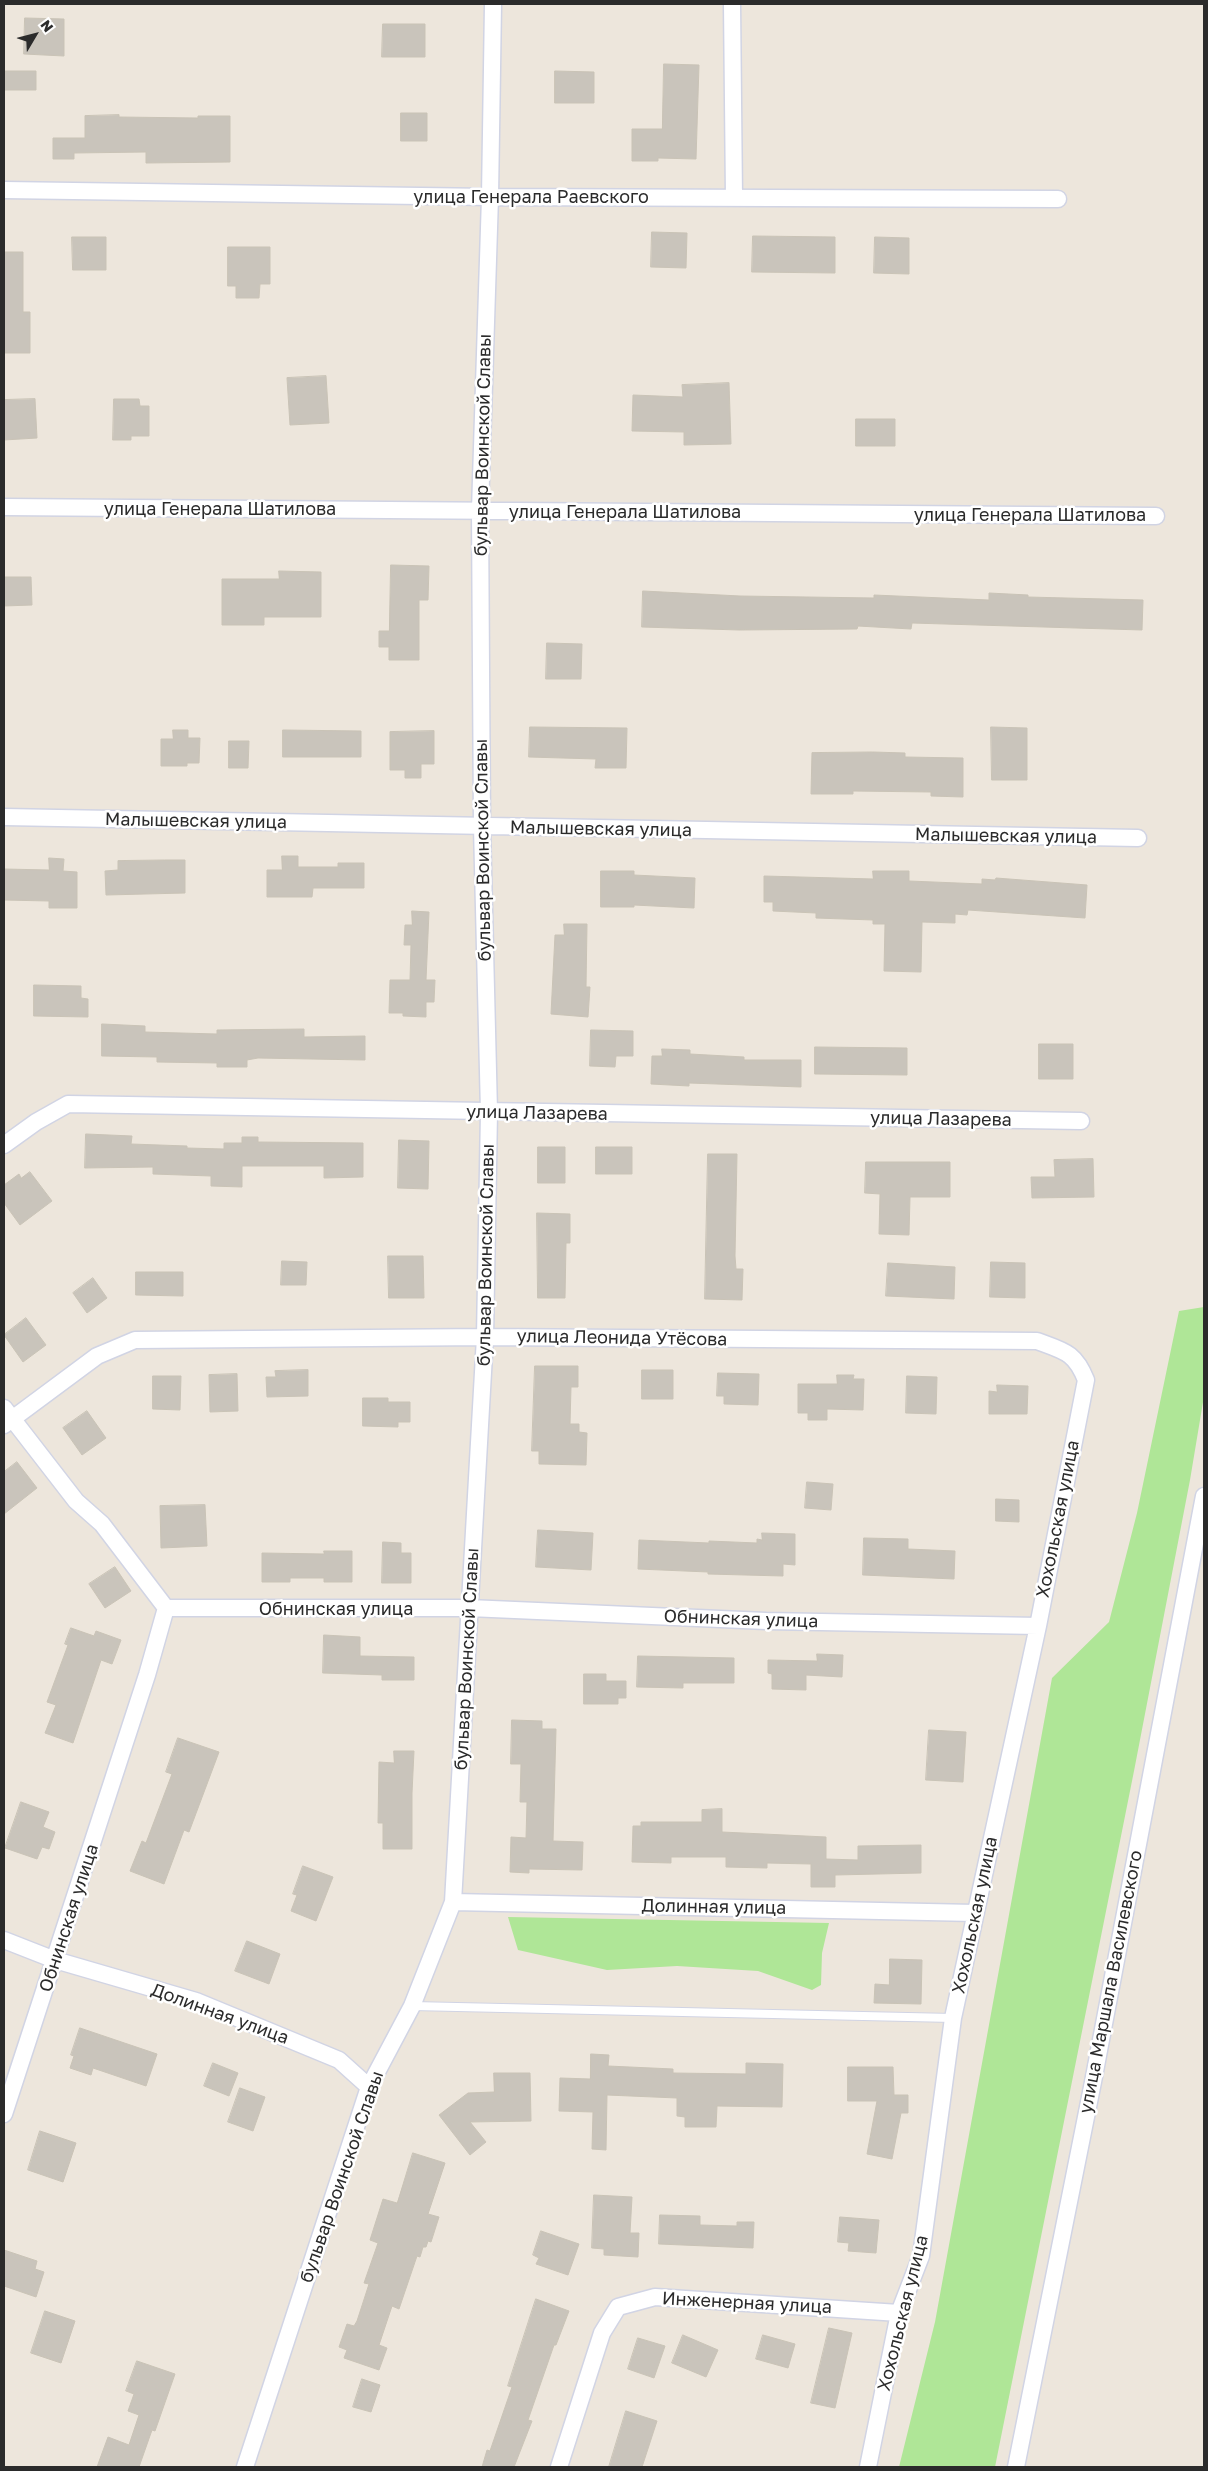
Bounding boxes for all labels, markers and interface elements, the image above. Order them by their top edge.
north arrow [10,10,60,60]
text: N [37,16,57,35]
street label: улица Генерала Раевского [413,186,649,208]
street label: бульвар Воинской Славы [470,334,496,556]
street label: улица Генерала Шатилова [104,498,336,520]
street label: улица Генерала Шатилова [509,501,741,523]
street label: улица Генерала Шатилова [914,504,1146,526]
street label: бульвар Воинской Славы [470,739,496,961]
street label: Малышевская улица [105,809,287,833]
street label: Малышевская улица [510,817,692,841]
street label: Малышевская улица [915,824,1097,848]
street label: улица Лазарева [466,1101,608,1125]
street label: улица Лазарева [870,1107,1012,1131]
street label: бульвар Воинской Славы [473,1144,499,1366]
street label: улица Леонида Утёсова [516,1325,728,1351]
street label: Хохольская улица [1032,1438,1084,1600]
street label: бульвар Воинской Славы [450,1547,484,1771]
street label: Обнинская улица [259,1598,413,1620]
street label: Обнинская улица [663,1606,819,1632]
street label: Хохольская улица [948,1835,1002,1995]
street label: Обнинская улица [35,1841,103,1995]
street label: улица Маршала Василевского [1075,1849,1147,2115]
street label: Долинная улица [641,1895,787,1919]
street label: Долинная улица [148,1979,292,2049]
street label: бульвар Воинской Славы [296,2068,388,2286]
street label: Хохольская улица [873,2233,933,2393]
street label: Инженерная улица [661,2288,833,2318]

